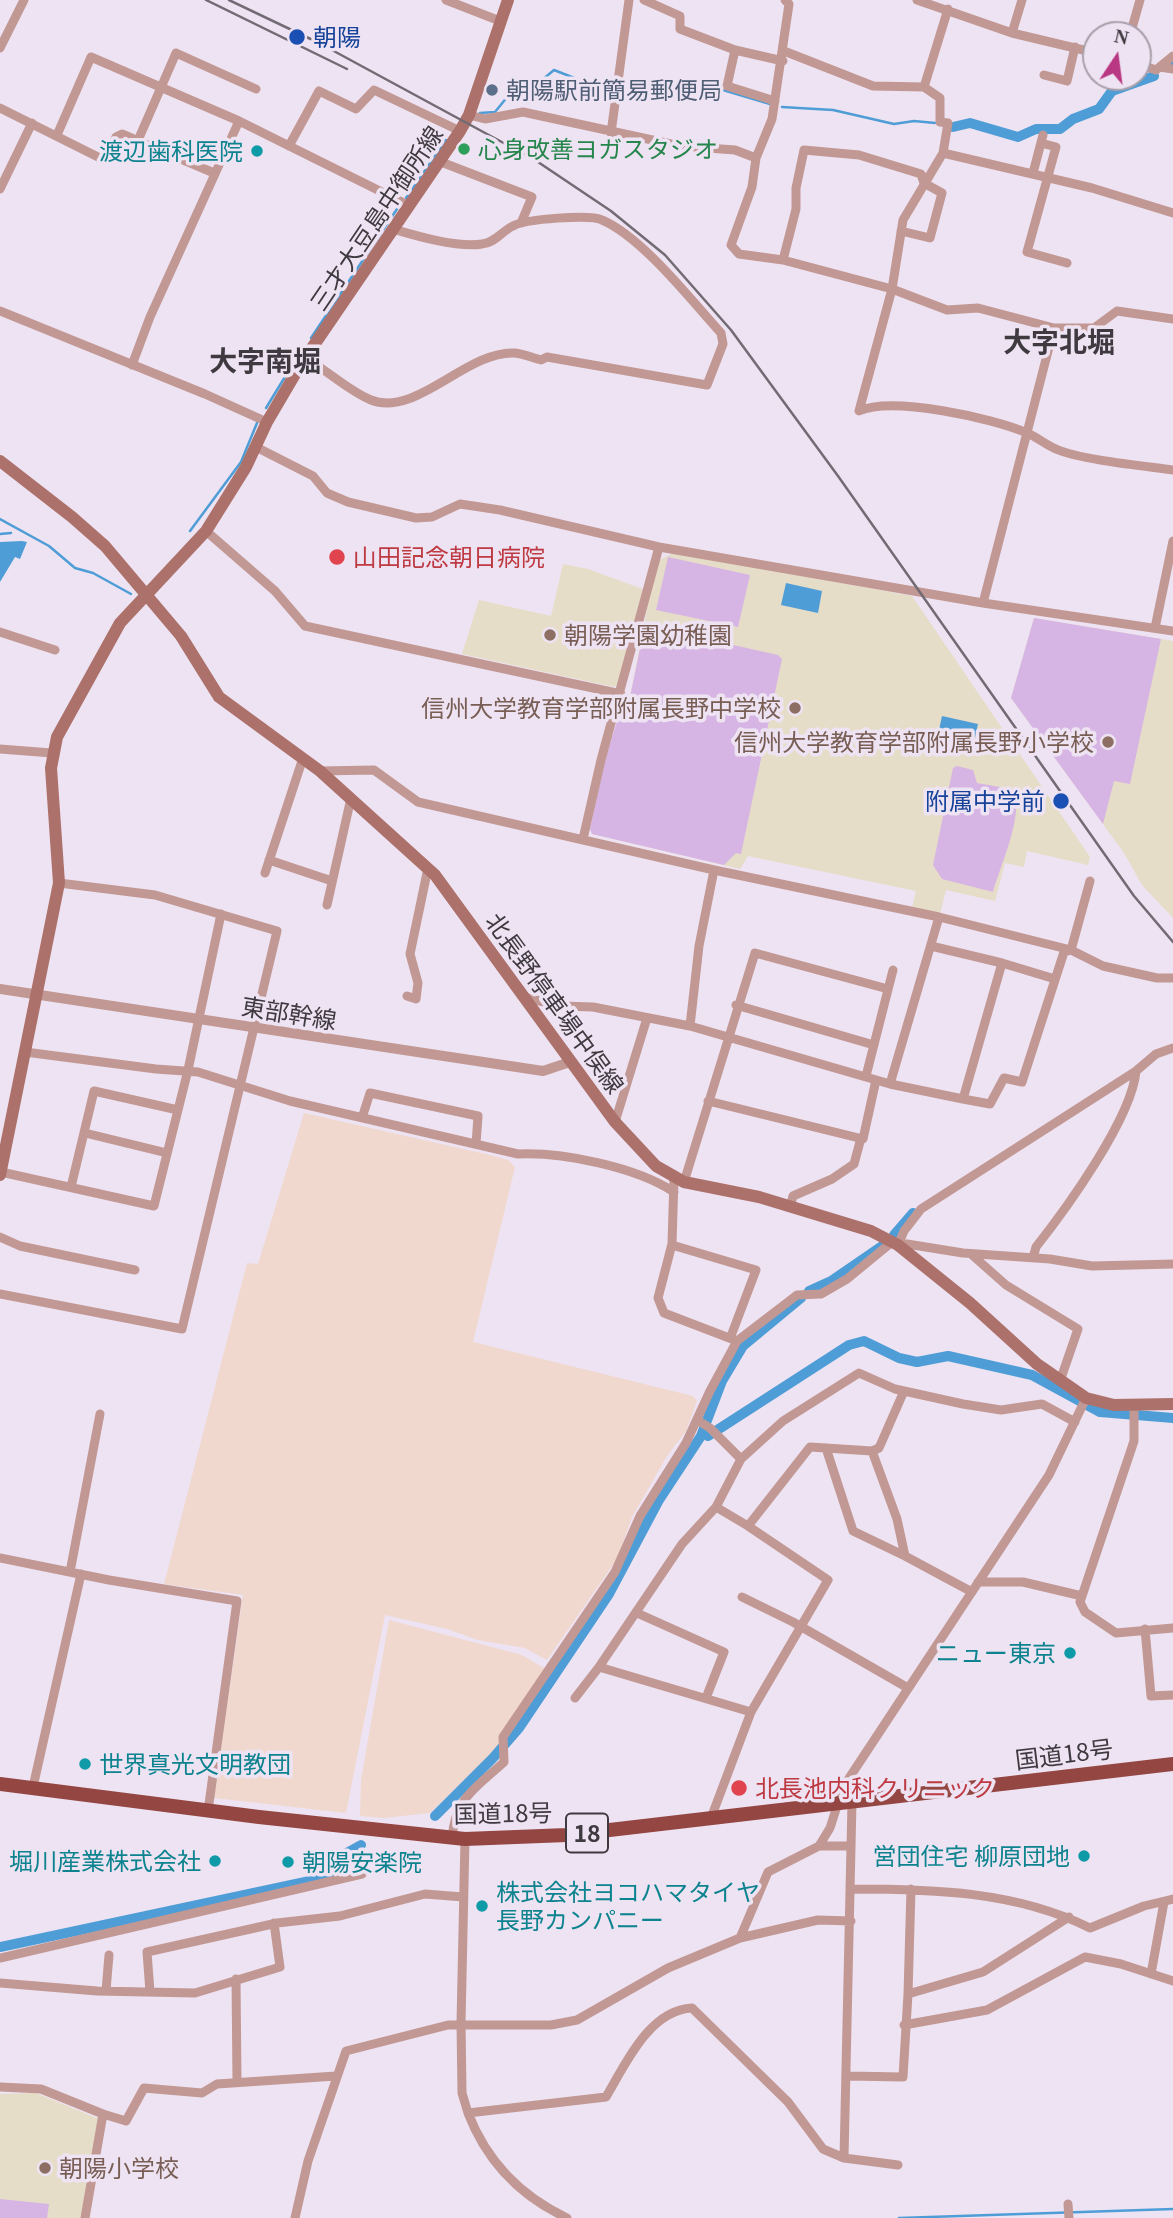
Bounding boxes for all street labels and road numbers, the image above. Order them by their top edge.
street label: 三才大豆島中御所線 [304,120,448,316]
street label: 北長野停車場中俣線 [480,907,630,1099]
street label: 東部幹線 [239,991,339,1035]
street label: 国道18号 [1013,1734,1115,1774]
street label: 国道18号 [453,1798,553,1828]
road number: 18 [566,1814,608,1852]

